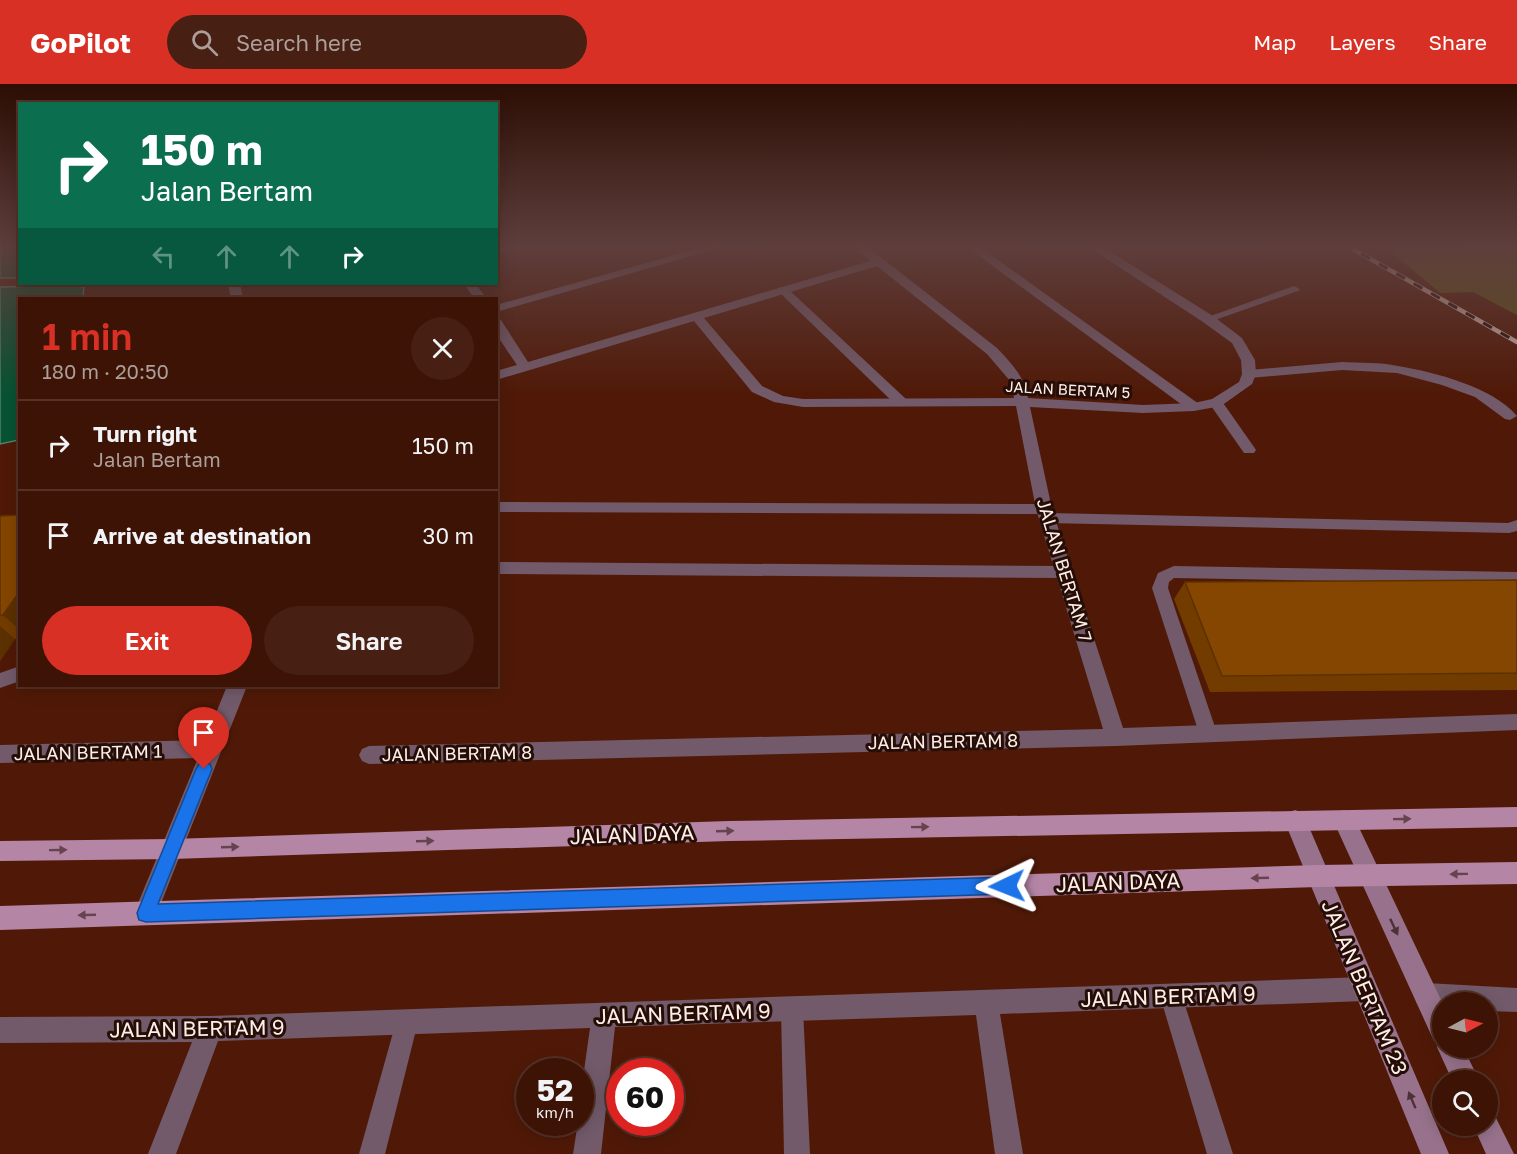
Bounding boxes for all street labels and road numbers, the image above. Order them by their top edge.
street label: JALAN BERTAM 5 [1005,377,1131,401]
street label: JALAN BERTAM 7 [1033,496,1097,644]
street label: JALAN BERTAM 8 [868,729,1018,753]
street label: JALAN BERTAM 1 [14,740,163,764]
street label: JALAN BERTAM 8 [382,741,532,765]
street label: JALAN DAYA [569,819,695,849]
street label: JALAN DAYA [1055,867,1181,897]
street label: JALAN BERTAM 23 [1316,896,1414,1078]
street label: JALAN BERTAM 9 [1080,980,1256,1012]
street label: JALAN BERTAM 9 [595,997,771,1029]
street label: JALAN BERTAM 9 [109,1013,285,1043]

